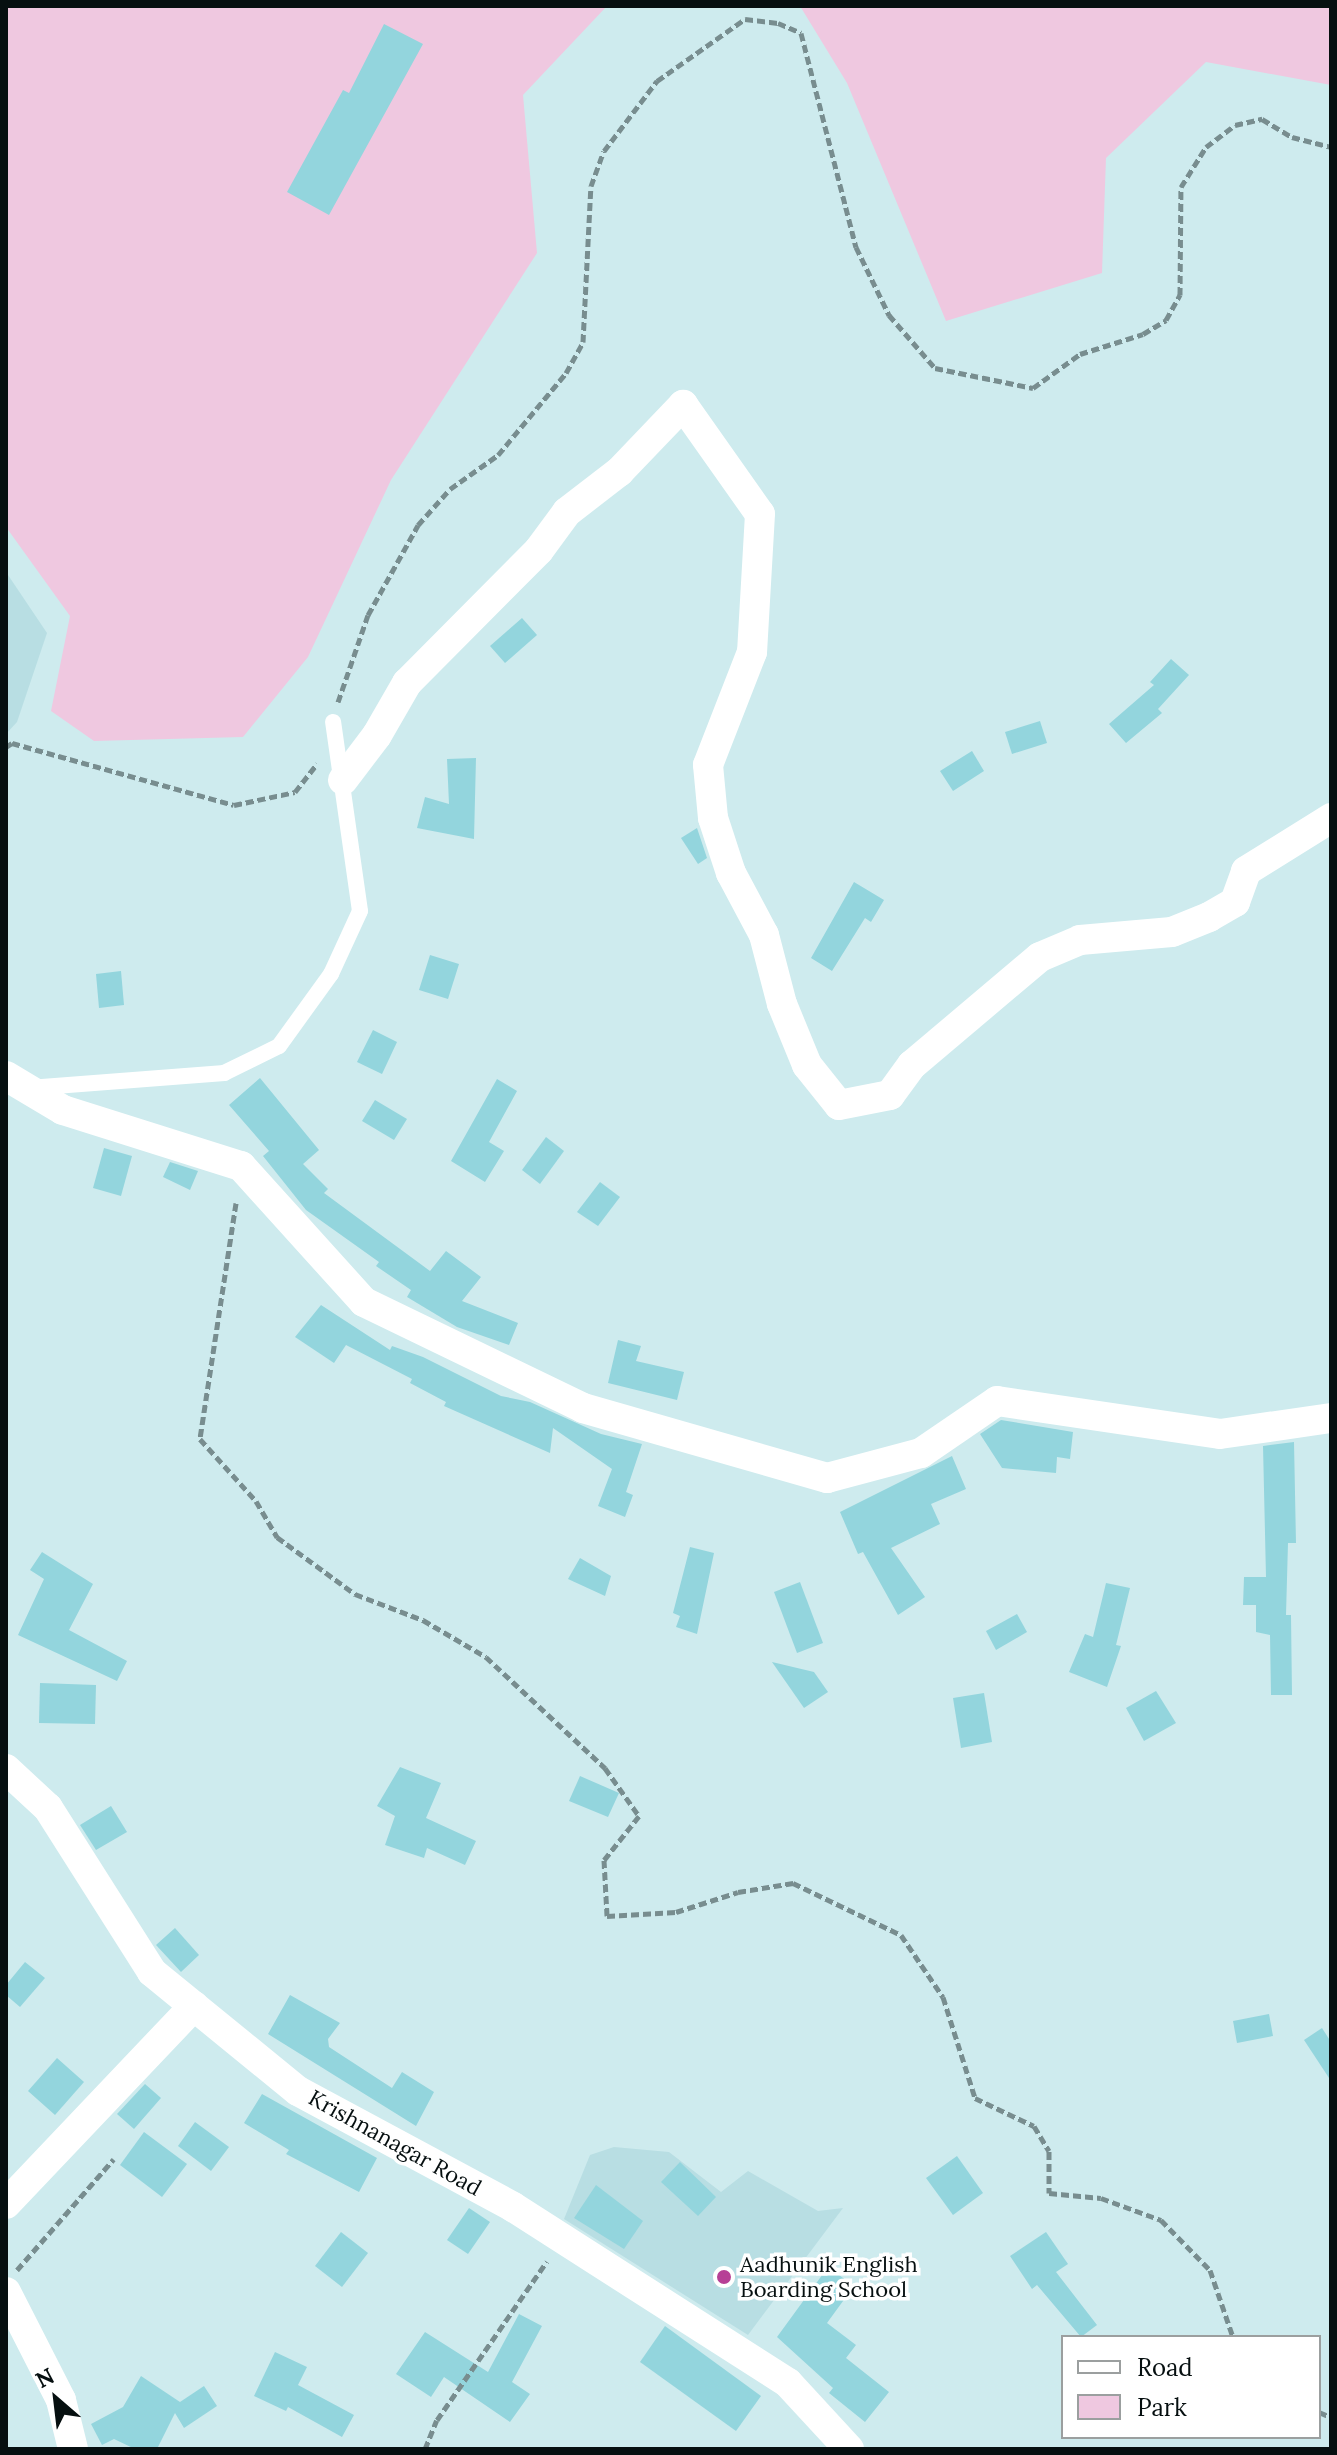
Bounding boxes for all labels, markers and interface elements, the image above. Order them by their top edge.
street label: Krishnanagar Road [304,2085,486,2201]
place label: Aadhunik English Boarding School [740,2251,918,2302]
marker: Aadhunik English Boarding School [715,2268,733,2286]
legend [1061,2335,1321,2439]
text: Road [1137,2352,1193,2383]
north arrow [16,2359,96,2439]
text: N [31,2361,59,2394]
text: Park [1137,2392,1187,2423]

